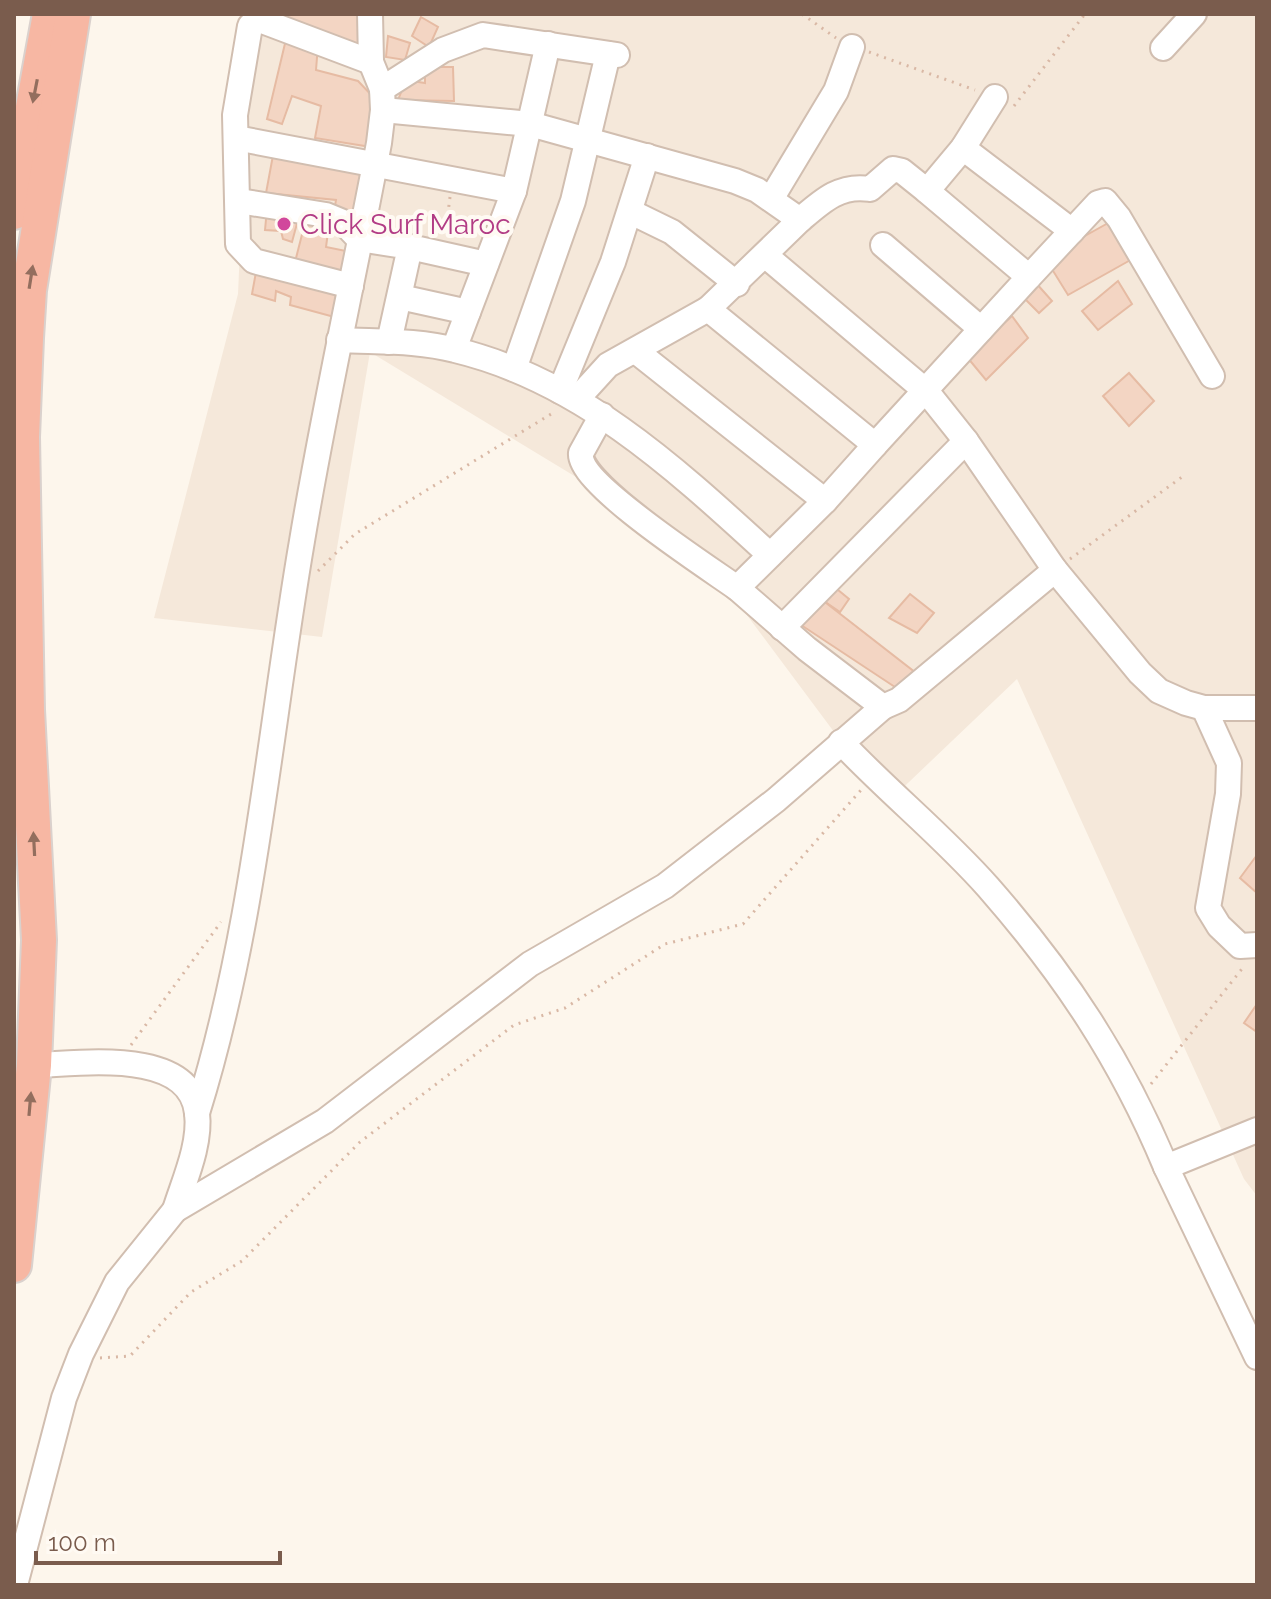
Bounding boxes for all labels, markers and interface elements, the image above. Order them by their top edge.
one-way arrow [28,78,41,103]
place label: Click Surf Maroc [300,208,511,241]
marker: Click Surf Maroc [275,215,293,233]
one-way arrow [25,264,38,289]
one-way arrow [27,831,40,856]
one-way arrow [24,1091,37,1116]
scale bar [36,1515,280,1565]
text: 100 m [48,1528,116,1557]

